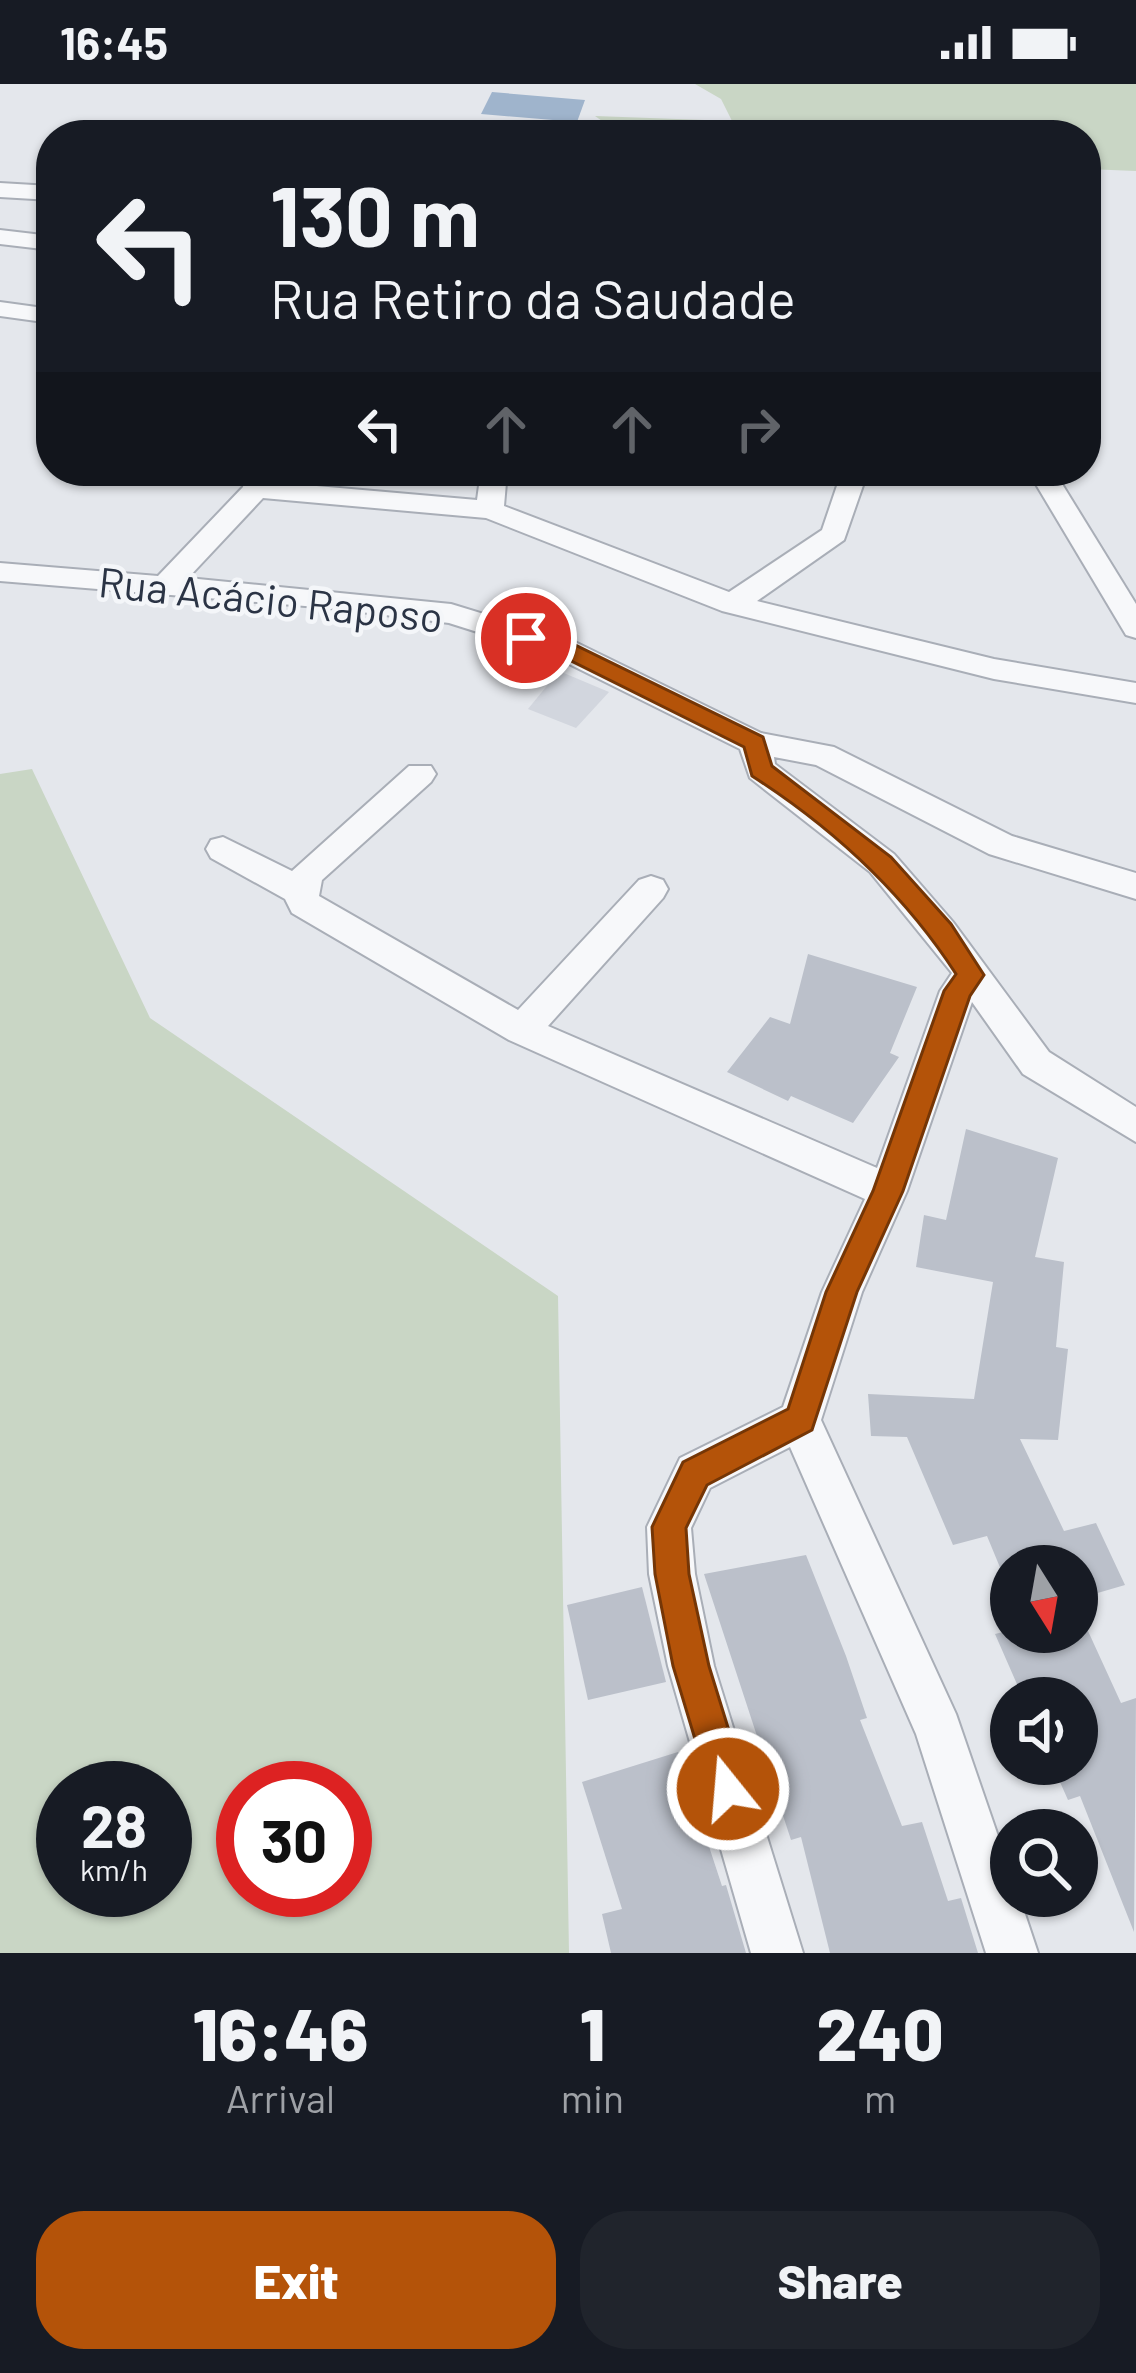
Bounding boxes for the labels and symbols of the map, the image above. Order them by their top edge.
street label: Rua Acácio Raposo [96,555,446,642]
pin [475,587,577,689]
north arrow [990,1545,1098,1653]
position arrow [665,1726,791,1852]
speed limit sign: 30 [216,1761,372,1917]

